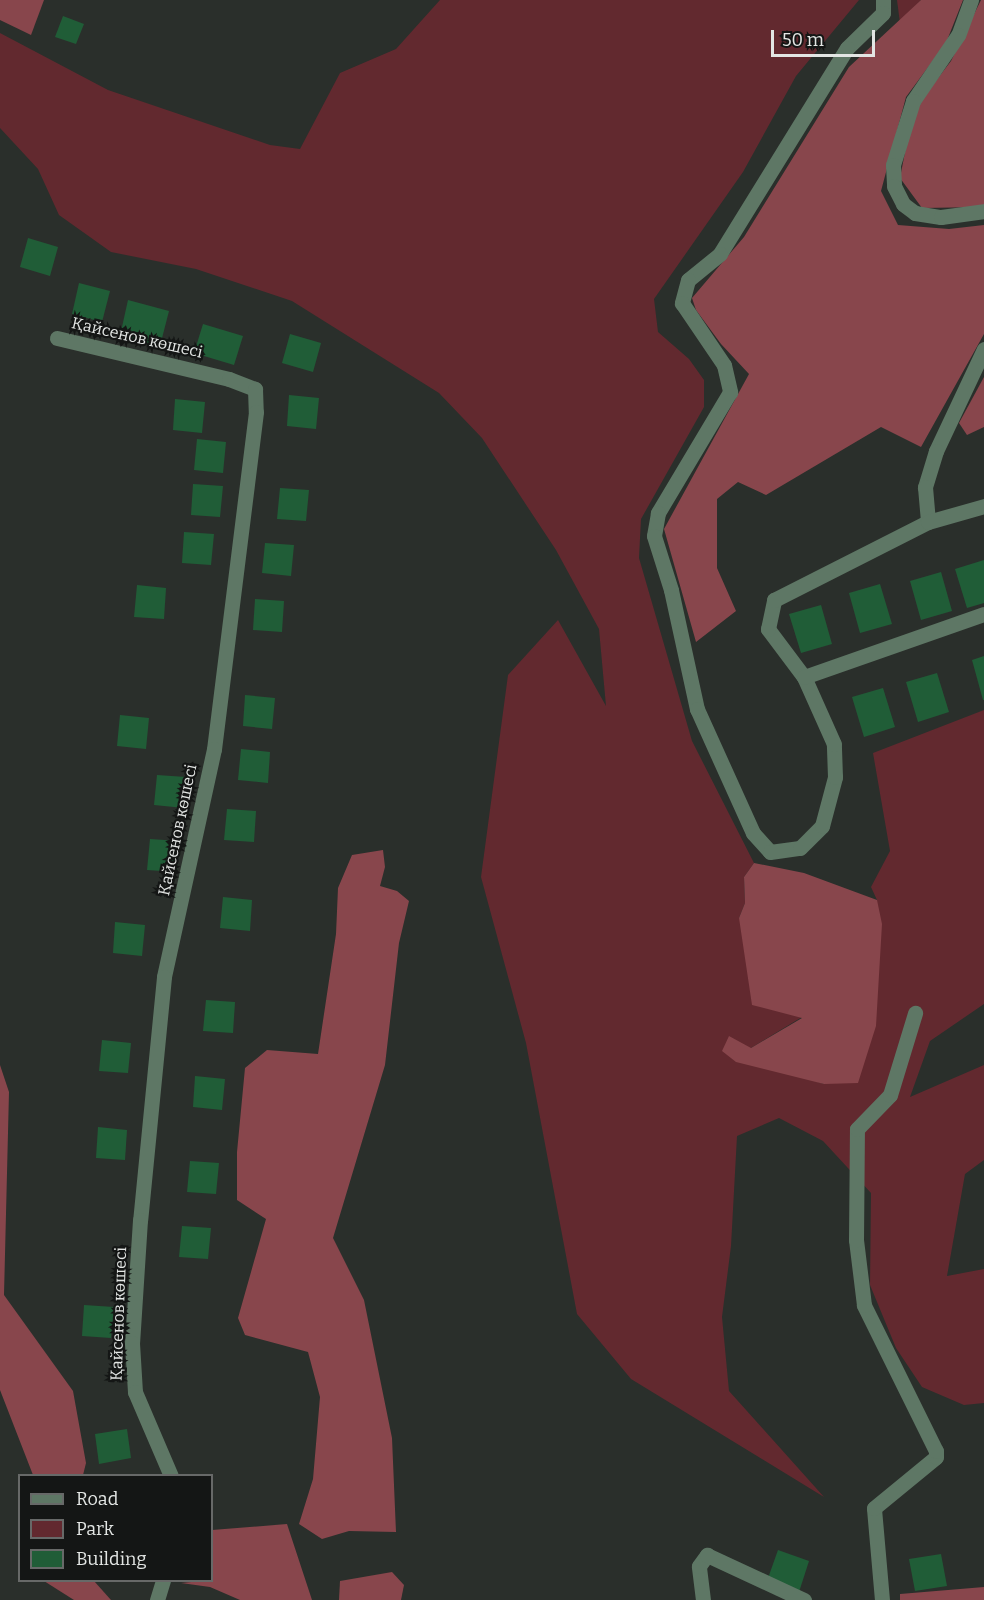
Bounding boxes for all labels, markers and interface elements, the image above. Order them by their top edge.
scale bar [774,18,878,56]
text: 50 m [782,29,824,51]
street label: Қайсенов көшесі [70,314,204,362]
street label: Қайсенов көшесі [155,763,201,897]
street label: Қайсенов көшесі [107,1247,131,1381]
legend [18,1474,213,1582]
text: Road [76,1488,118,1510]
text: Park [76,1518,114,1540]
text: Building [76,1548,147,1570]

